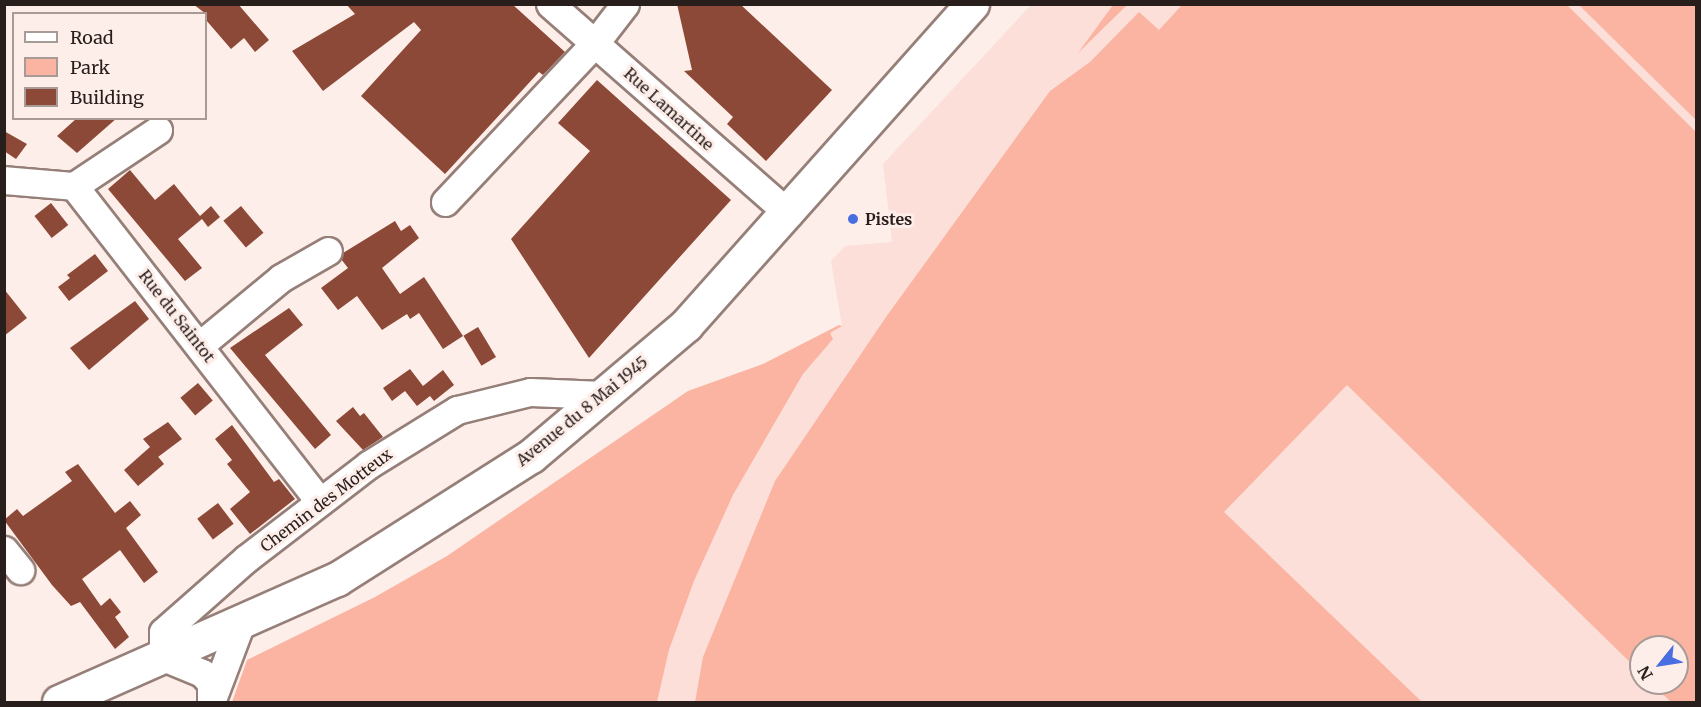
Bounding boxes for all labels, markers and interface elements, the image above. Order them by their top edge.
legend [12,12,207,120]
text: Road [70,26,114,49]
text: Park [70,56,110,79]
street label: Rue Lamartine [620,64,718,154]
text: Building [70,86,144,109]
place label: Pistes [865,209,912,229]
marker: Pistes [846,212,860,226]
street label: Rue du Saintot [135,266,219,366]
street label: Avenue du 8 Mai 1945 [512,352,652,470]
street label: Chemin des Motteux [256,444,396,556]
north arrow [1629,635,1689,695]
text: N [1633,663,1657,683]

